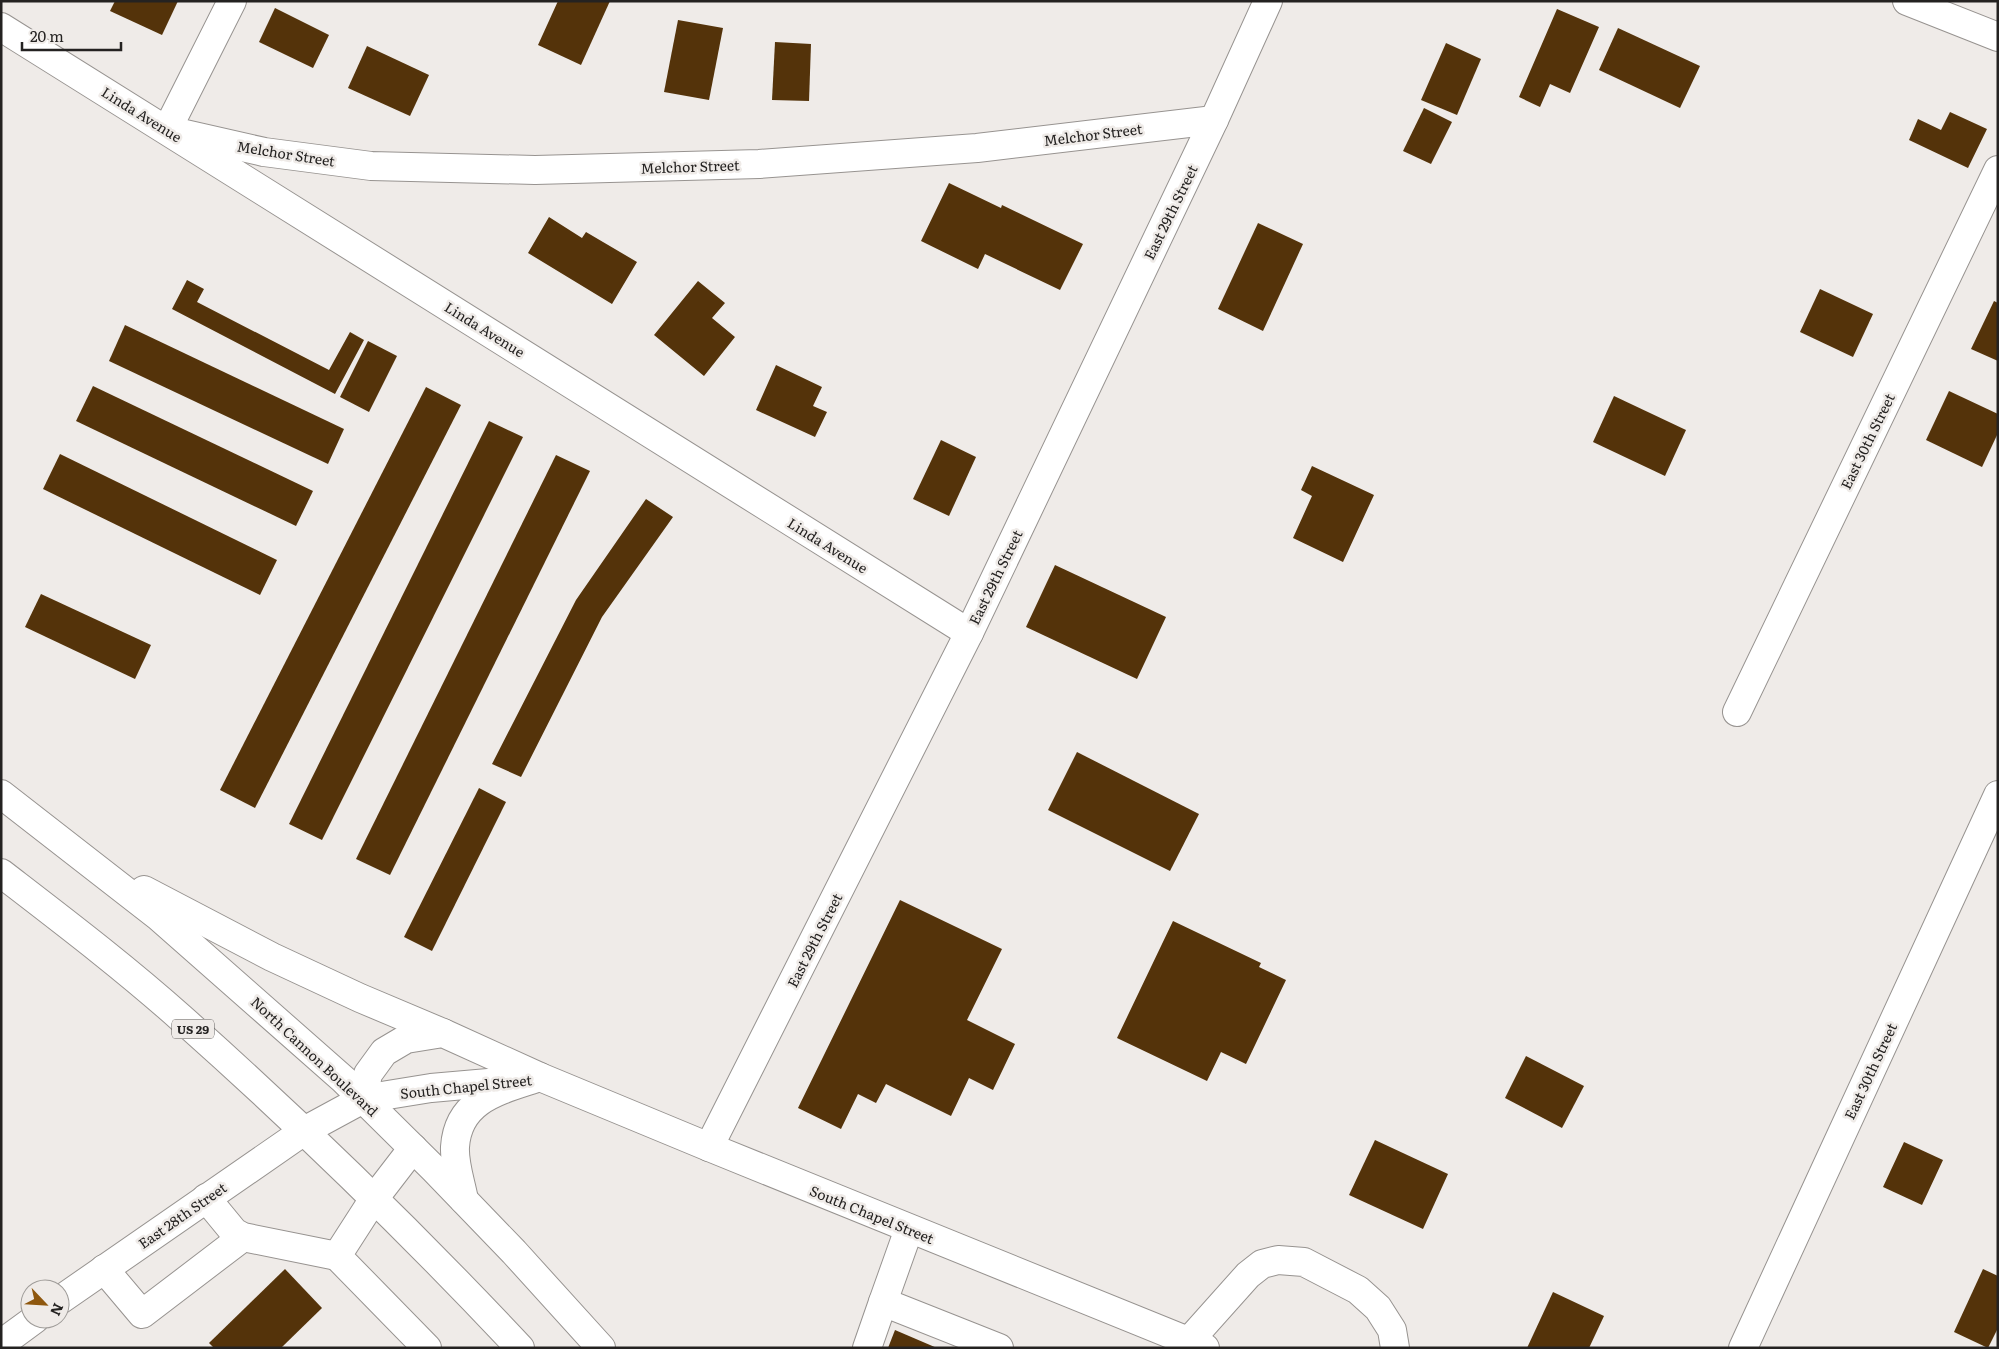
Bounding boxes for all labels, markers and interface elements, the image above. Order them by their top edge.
scale bar [22,20,121,52]
text: 20 m [30,24,64,47]
street label: Linda Avenue [98,81,186,147]
street label: Melchor Street [1043,118,1144,150]
street label: Melchor Street [236,135,337,171]
street label: Melchor Street [640,154,740,178]
street label: East 29th Street [1138,161,1202,263]
street label: Linda Avenue [441,296,529,362]
street label: East 30th Street [1835,389,1899,492]
street label: Linda Avenue [784,512,872,578]
street label: East 29th Street [963,526,1027,628]
street label: East 29th Street [782,889,846,991]
street label: North Cannon Boulevard [247,992,383,1121]
street label: East 30th Street [1839,1019,1901,1123]
road number: US 29 [172,1020,214,1038]
street label: South Chapel Street [399,1069,533,1103]
street label: East 28th Street [134,1177,230,1253]
street label: South Chapel Street [807,1180,937,1248]
north arrow [20,1279,70,1329]
text: N [46,1300,69,1320]

